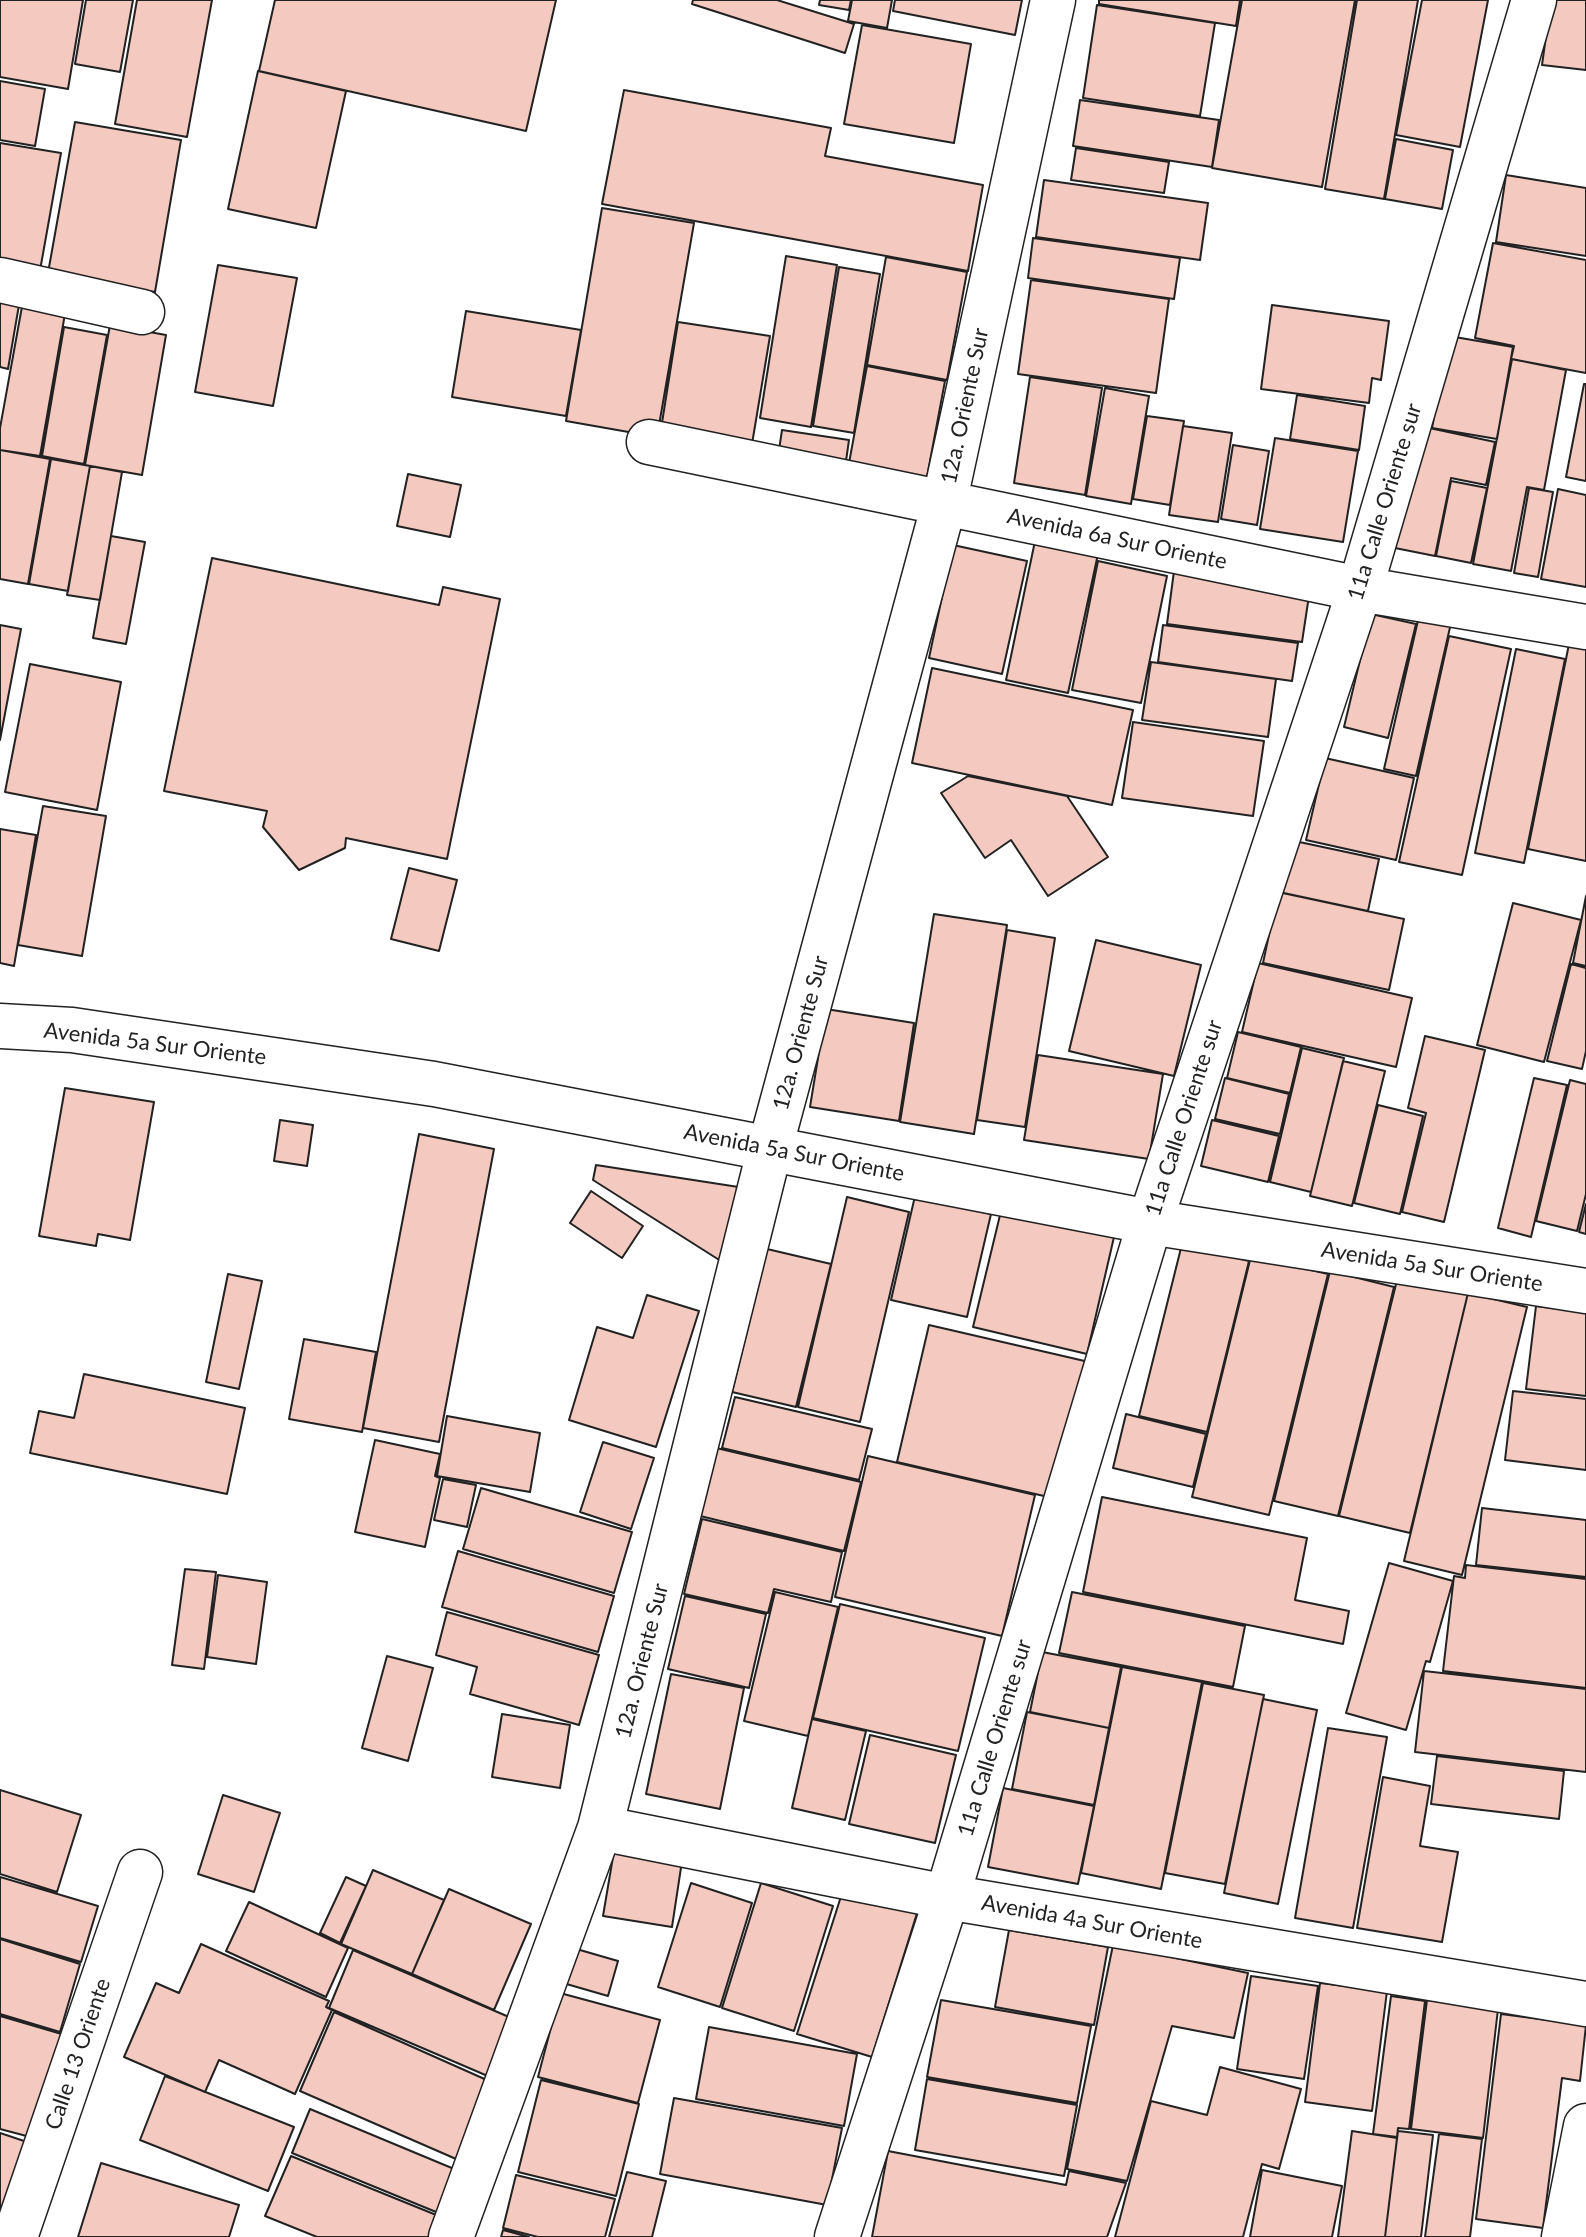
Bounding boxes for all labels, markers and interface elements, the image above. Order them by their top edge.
street label: 12a. Oriente Sur [936,326,994,486]
street label: 11a Calle Oriente sur [1342,400,1428,604]
street label: Avenida 6a Sur Oriente [1005,503,1229,575]
street label: 12a. Oriente Sur [768,953,834,1113]
street label: Avenida 5a Sur Oriente [42,1017,268,1071]
street label: 11a Calle Oriente sur [1140,1017,1228,1219]
street label: Avenida 5a Sur Oriente [682,1119,906,1187]
street label: Avenida 5a Sur Oriente [1319,1236,1545,1298]
street label: 12a. Oriente Sur [610,1581,674,1741]
street label: 11a Calle Oriente sur [952,1636,1038,1840]
street label: Avenida 4a Sur Oriente [979,1890,1205,1954]
street label: Calle 13 Oriente [40,1975,116,2133]

